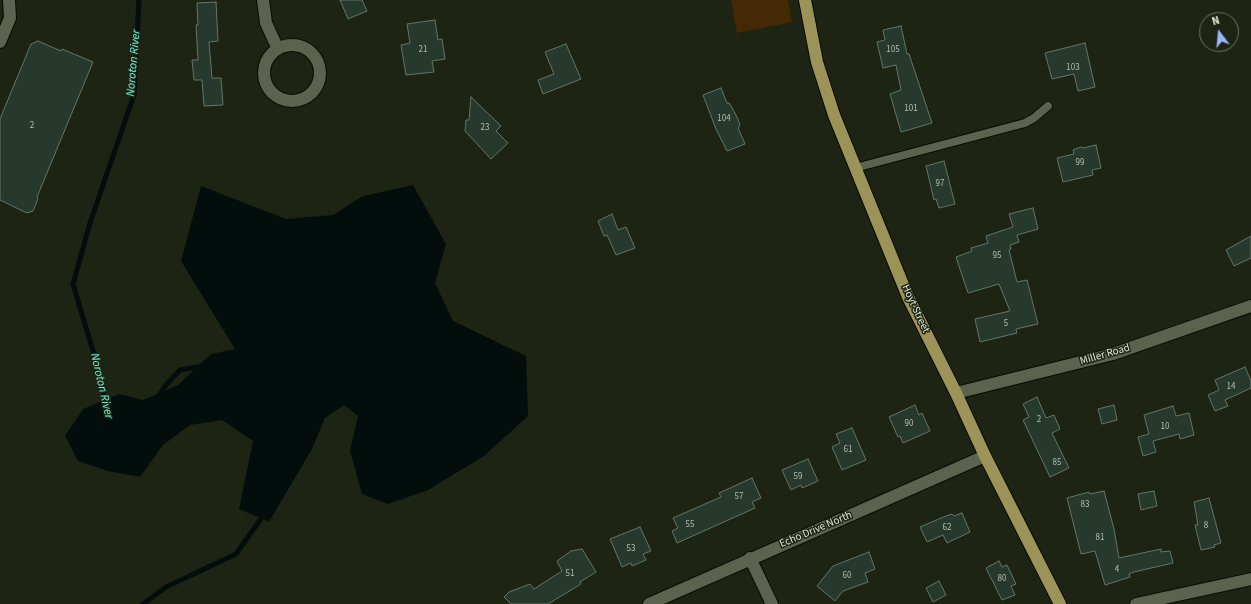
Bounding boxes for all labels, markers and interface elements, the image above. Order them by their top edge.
north arrow [1199,12,1239,52]
text: N [1210,13,1221,29]
water label: Noroton River [124,29,144,97]
house number: 21 [419,45,427,55]
house number: 105 [886,45,900,55]
house number: 103 [1066,63,1080,73]
house number: 101 [904,104,918,114]
house number: 104 [717,114,731,124]
house number: 2 [30,121,34,131]
house number: 23 [481,123,489,133]
house number: 99 [1076,158,1084,168]
house number: 97 [936,179,944,189]
house number: 95 [993,251,1001,261]
street label: Hoyt Street [898,283,932,335]
house number: 5 [1004,319,1008,329]
street label: Miller Road [1078,342,1132,368]
water label: Noroton River [86,352,116,420]
house number: 14 [1227,382,1235,392]
house number: 2 [1037,415,1041,425]
house number: 90 [905,419,913,429]
house number: 10 [1161,422,1169,432]
house number: 61 [844,445,852,455]
house number: 85 [1053,458,1061,468]
house number: 59 [794,472,802,482]
house number: 57 [735,492,743,502]
house number: 83 [1081,500,1089,510]
street label: Echo Drive North [778,509,854,551]
house number: 55 [686,520,694,530]
house number: 8 [1204,521,1208,531]
house number: 62 [943,523,951,533]
house number: 81 [1096,533,1104,543]
house number: 53 [627,544,635,554]
house number: 4 [1115,565,1119,575]
house number: 51 [566,569,574,579]
house number: 60 [843,571,851,581]
house number: 80 [998,574,1006,584]

